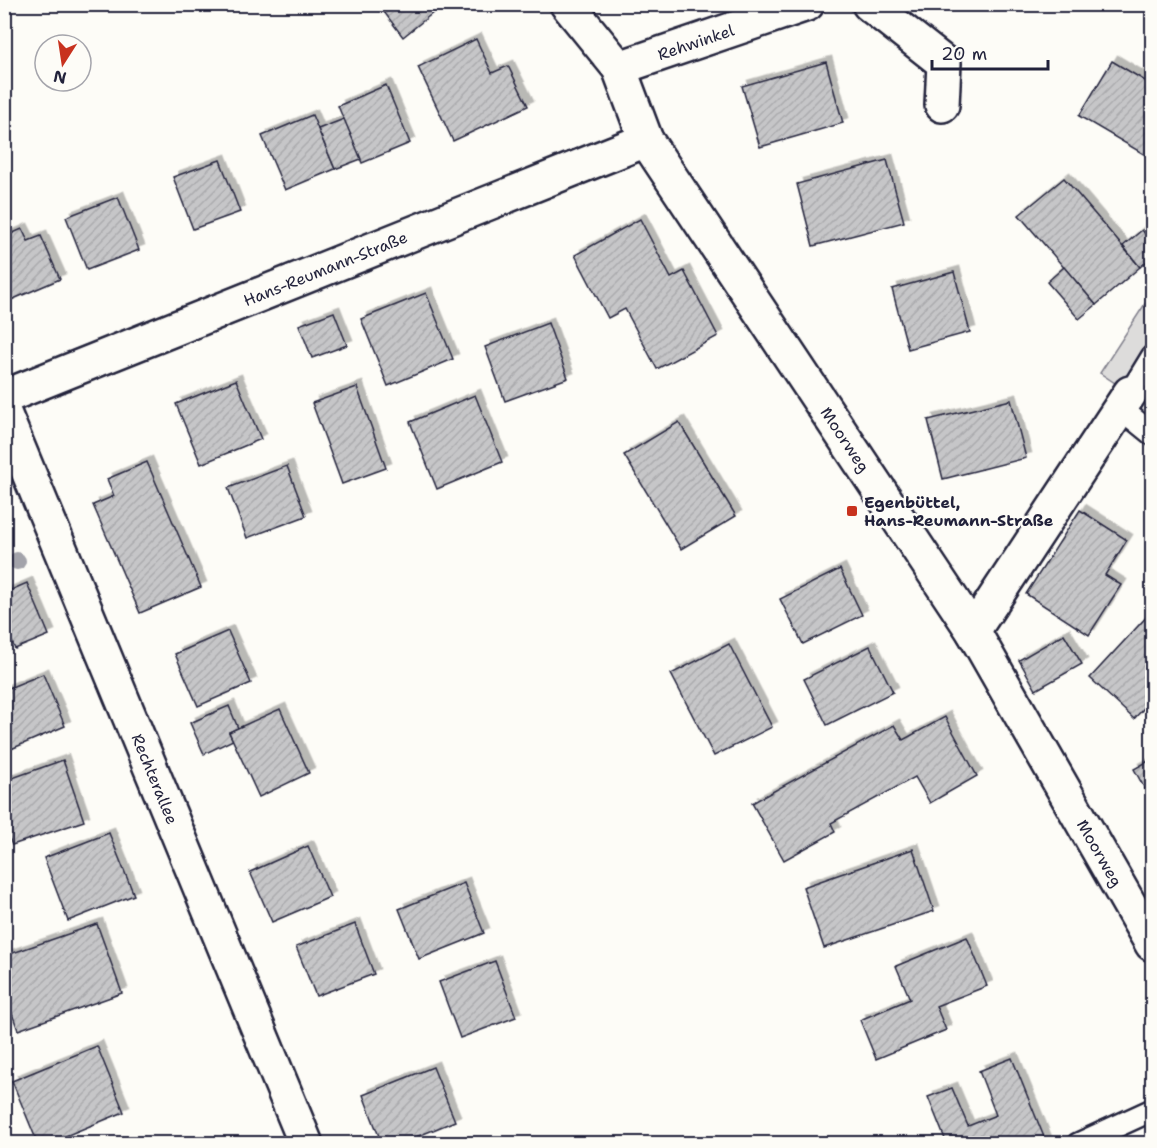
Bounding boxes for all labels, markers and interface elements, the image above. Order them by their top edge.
street label: Rehwinkel [655,20,737,65]
north arrow [33,33,93,93]
scale bar [932,33,1048,71]
text: 20 m [941,42,987,66]
text: N [52,66,68,89]
street label: Hans-Reumann-Straße [240,227,410,311]
street label: Moorweg [816,403,874,476]
place label: Egenbüttel, Hans-Reumann-Straße [864,492,1054,531]
marker: Egenbüttel, Hans-Reumann-Straße [845,504,859,518]
street label: Rechterallee [127,731,183,828]
street label: Moorweg [1072,816,1127,891]

